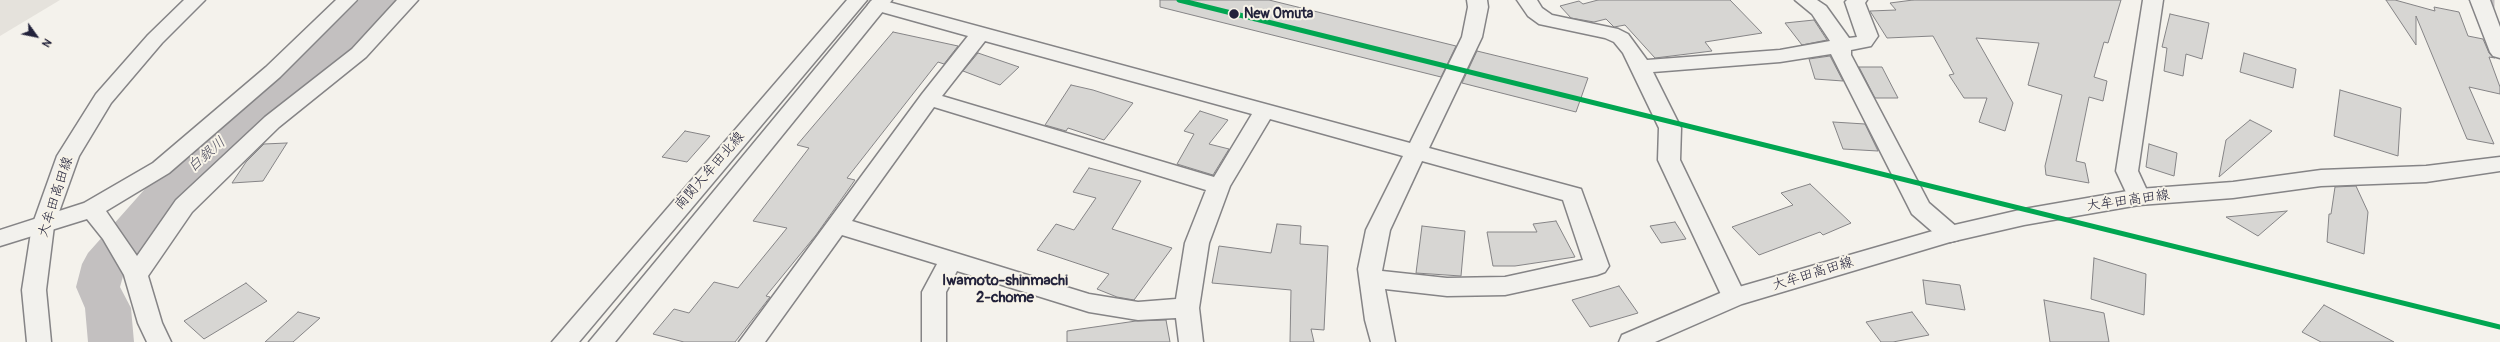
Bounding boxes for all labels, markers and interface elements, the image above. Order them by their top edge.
place label: New Omuta [1244,6,1313,22]
marker: New Omuta [1227,7,1241,21]
north arrow [16,16,56,56]
text: N [39,36,54,49]
street label: 南関大牟田北線 [672,129,748,213]
water label: 白銀川 [184,133,230,177]
street label: 大牟田高田線 [35,154,77,240]
street label: 大牟田高田線 [2085,187,2171,215]
street label: 大牟田高田線 [1770,254,1856,294]
district label: Iwamoto-shinmachi 2-chome [942,272,1068,307]

